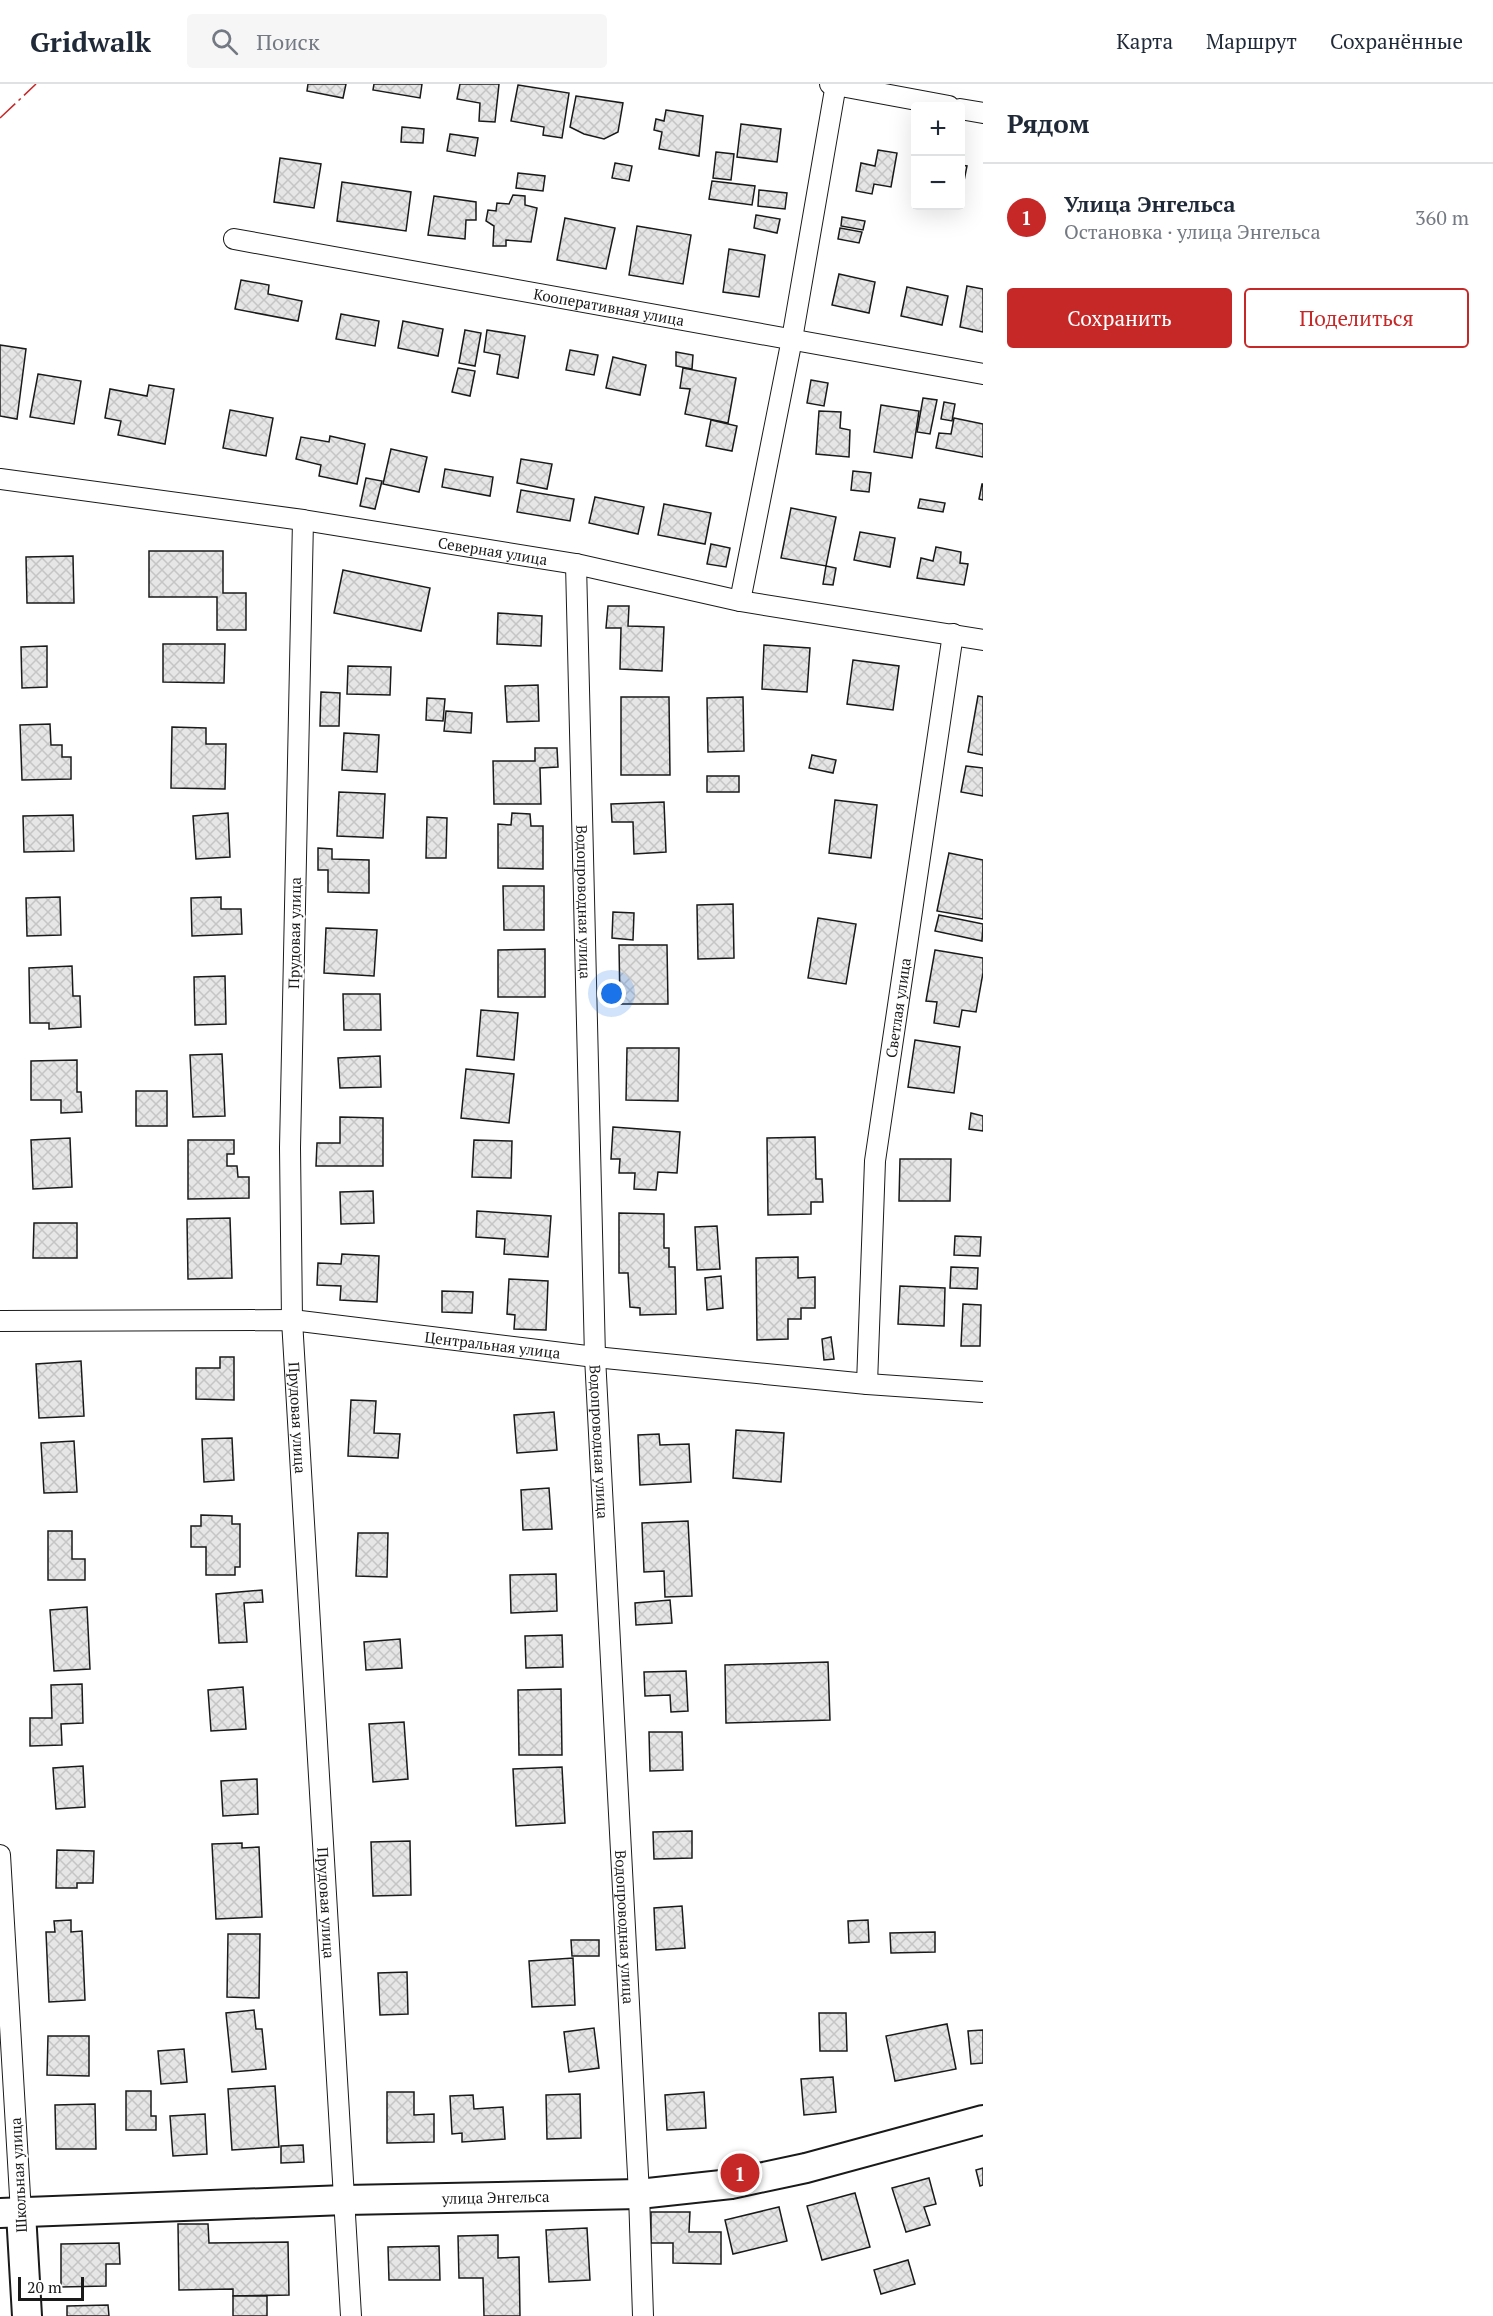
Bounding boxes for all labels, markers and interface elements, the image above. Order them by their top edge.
search box [187,14,607,68]
text: Gridwalk [30,23,151,60]
icon: search [208,25,241,58]
text: Поиск [256,27,320,56]
text: Карта [1116,27,1173,55]
text: Маршрут [1206,27,1297,55]
text: Сохранённые [1330,27,1463,55]
map controls [911,102,965,210]
button: + [911,102,965,156]
text: Рядом [1007,106,1090,140]
button: − [911,156,965,210]
text: Улица Энгельса [1064,189,1236,218]
text: 1 [1021,204,1032,231]
text: 360 m [1415,204,1469,231]
text: Остановка · улица Энгельса [1064,218,1321,245]
street label: Кооперативная улица [532,283,686,330]
button: Сохранить [1007,288,1232,348]
button: Поделиться [1244,288,1469,348]
street label: Северная улица [437,532,549,569]
street label: Водопроводная улица [572,825,596,980]
street label: Прудовая улица [283,877,305,989]
street label: Светлая улица [880,956,915,1059]
your location [597,979,626,1008]
street label: Центральная улица [423,1326,562,1363]
street label: Прудовая улица [285,1361,311,1474]
street label: Водопроводная улица [585,1364,614,1520]
street label: Прудовая улица [313,1846,340,1960]
street label: Водопроводная улица [611,1849,639,2005]
street label: Школьная улица [5,2116,31,2233]
pin: 1 [720,2150,760,2196]
street label: улица Энгельса [441,2186,550,2208]
scale bar [18,2274,84,2302]
text: 20 m [27,2276,62,2298]

